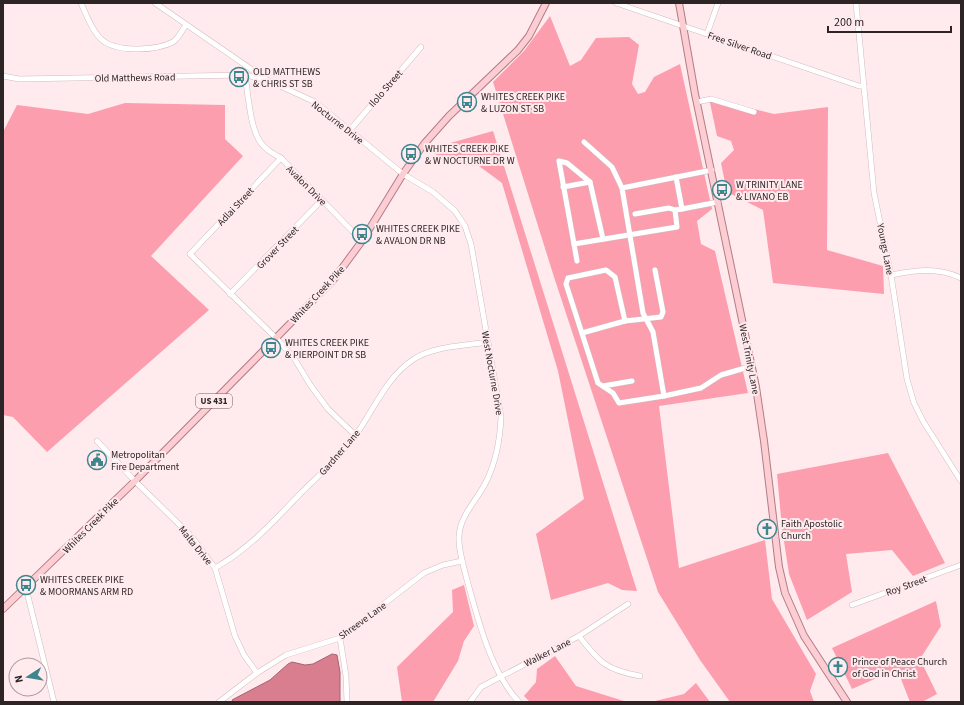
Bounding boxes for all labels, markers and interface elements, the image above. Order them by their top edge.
scale bar [828,8,951,34]
text: 200 m [834,14,864,31]
street label: Free Silver Road [706,28,774,63]
place label: OLD MATTHEWS & CHRIS ST SB [253,65,320,91]
bus stop icon: OLD MATTHEWS & CHRIS ST SB [228,66,250,88]
street label: Ilolo Street [366,66,406,110]
street label: Old Matthews Road [95,70,176,86]
place label: WHITES CREEK PIKE & LUZON ST SB [481,90,565,116]
bus stop icon: WHITES CREEK PIKE & LUZON ST SB [456,91,478,113]
street label: Nocturne Drive [308,98,366,148]
place label: WHITES CREEK PIKE & W NOCTURNE DR W [425,142,515,168]
bus stop icon: WHITES CREEK PIKE & W NOCTURNE DR W [400,143,422,165]
street label: Avalon Drive [283,162,330,209]
place label: W TRINITY LANE & LIVANO EB [736,178,803,204]
bus stop icon: W TRINITY LANE & LIVANO EB [711,179,733,201]
street label: Adlai Street [214,184,258,229]
street label: Youngs Lane [873,221,897,276]
place label: WHITES CREEK PIKE & AVALON DR NB [376,222,460,248]
street label: Grover Street [254,223,302,272]
bus stop icon: WHITES CREEK PIKE & AVALON DR NB [351,223,373,245]
street label: Whites Creek Pike [287,263,348,326]
street label: West Trinity Lane [735,323,763,396]
street label: West Nocturne Drive [478,330,506,416]
place label: WHITES CREEK PIKE & PIERPOINT DR SB [285,336,369,362]
bus stop icon: WHITES CREEK PIKE & PIERPOINT DR SB [260,337,282,359]
road number: US 431 [196,394,232,408]
street label: Gardner Lane [316,427,364,479]
place label: Metropolitan Fire Department [111,448,180,474]
public building icon: Metropolitan Fire Department [86,449,108,471]
street label: Whites Creek Pike [60,495,122,557]
place label: Faith Apostolic Church [781,517,843,543]
church icon: Faith Apostolic Church [756,518,778,540]
street label: Malta Drive [175,523,215,568]
street label: Roy Street [884,572,929,600]
place label: WHITES CREEK PIKE & MOORMANS ARM RD [40,573,133,599]
bus stop icon: WHITES CREEK PIKE & MOORMANS ARM RD [15,574,37,596]
street label: Shreeve Lane [336,599,389,643]
street label: Walker Lane [522,635,573,671]
place label: Prince of Peace Church of God in Christ [852,655,947,681]
church icon: Prince of Peace Church of God in Christ [827,656,849,678]
north arrow [8,657,48,697]
text: N [11,674,27,684]

